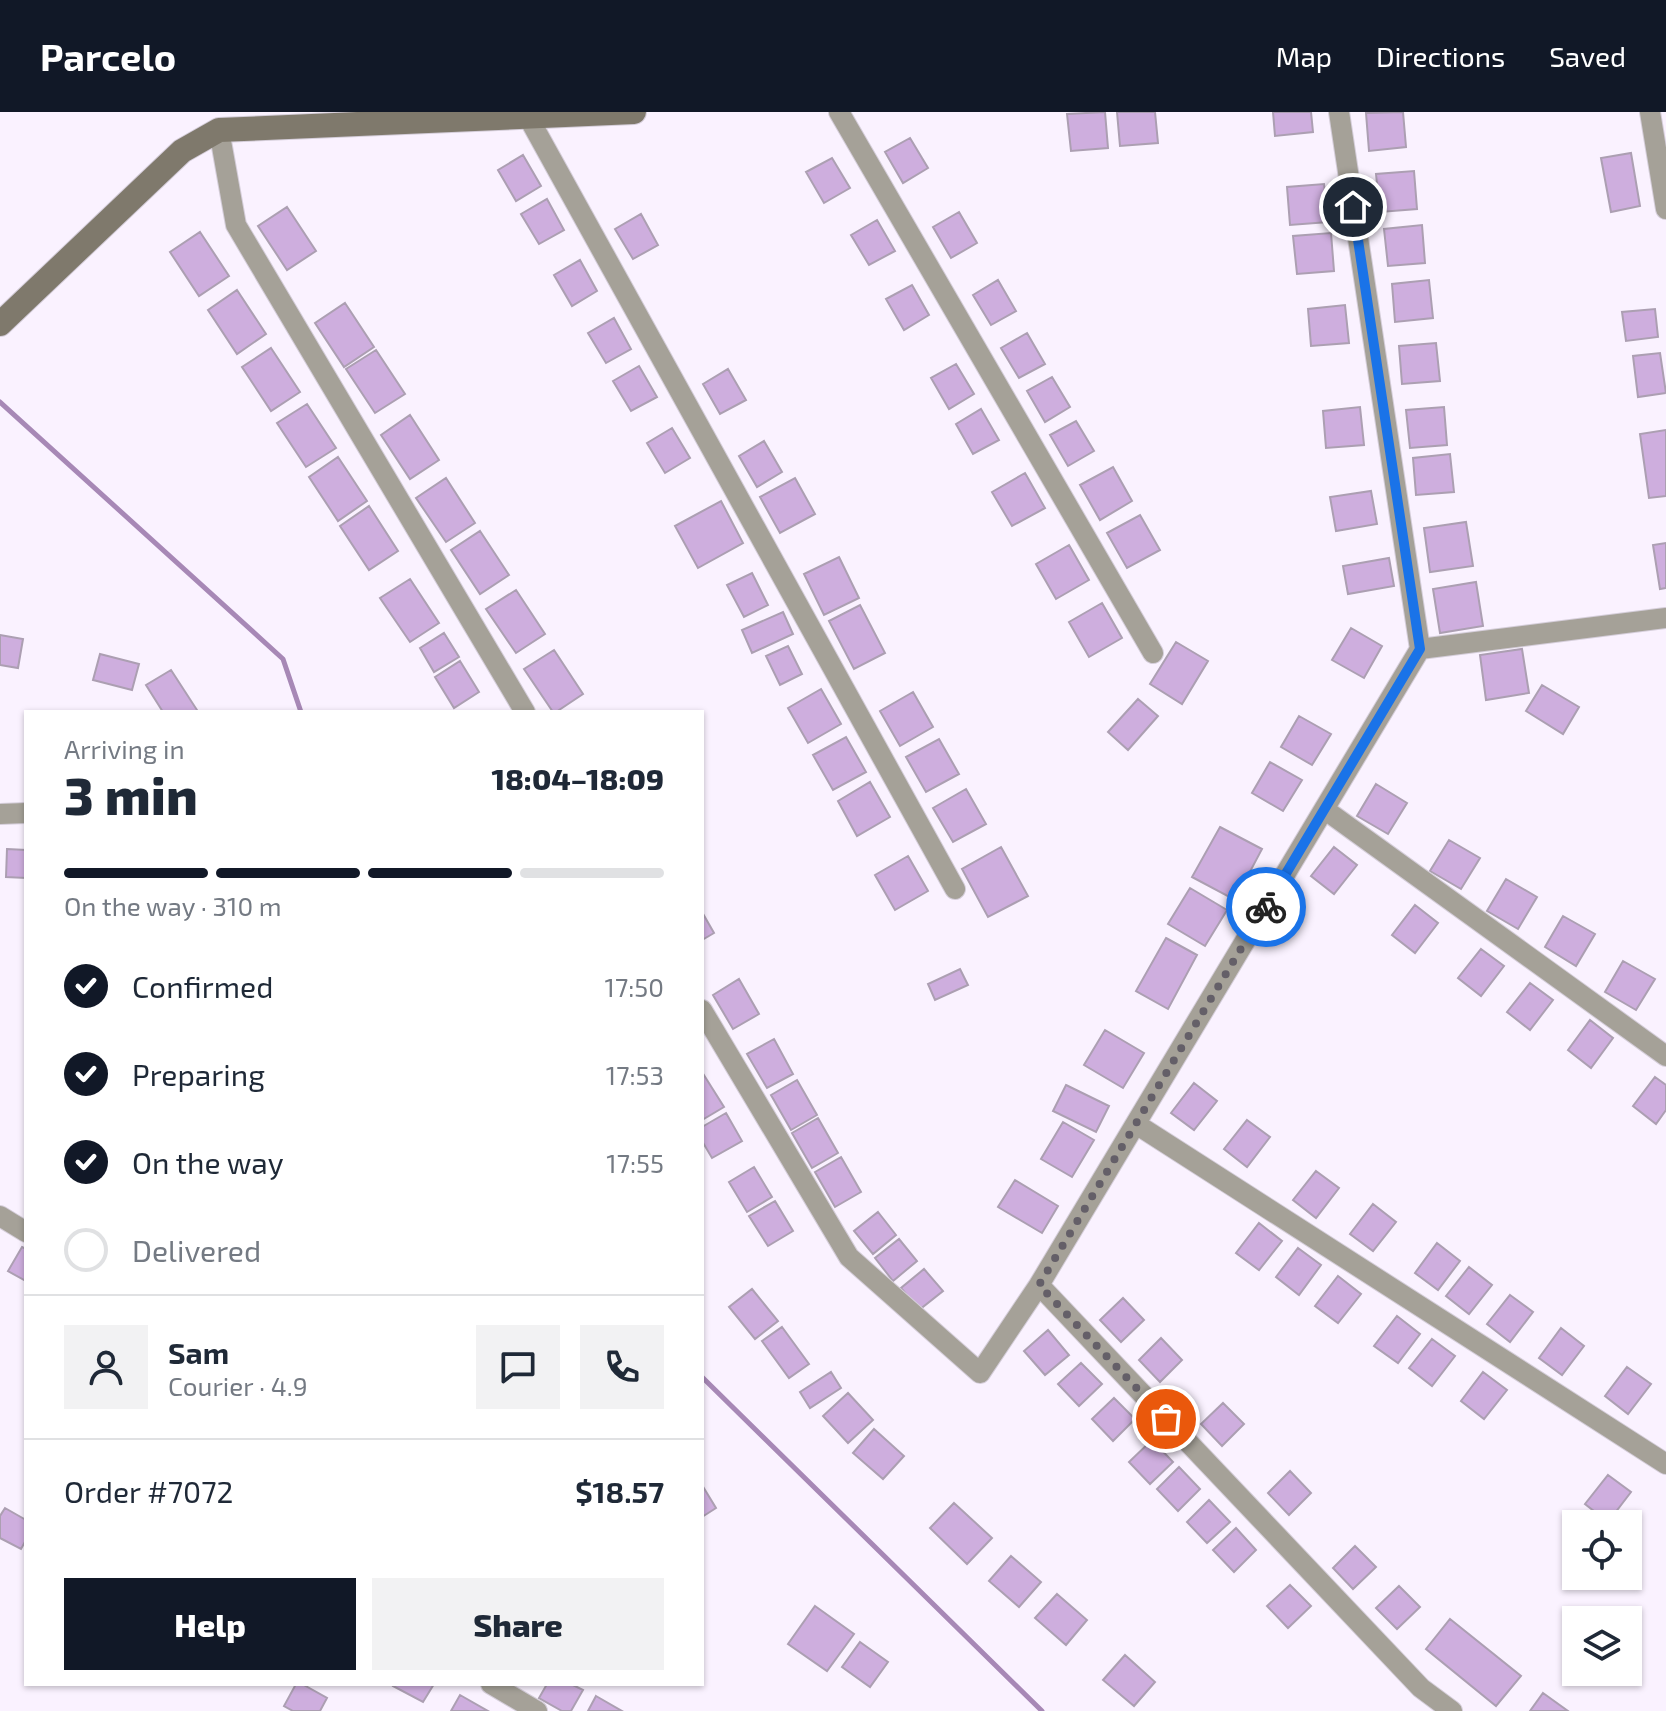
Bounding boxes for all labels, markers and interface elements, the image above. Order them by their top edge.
text: Parcelo [40,33,176,79]
text: Map [1276,39,1332,73]
text: Directions [1376,39,1505,73]
text: Saved [1549,39,1626,73]
pin [1319,173,1387,241]
icon: home [1331,185,1375,229]
text: Arriving in [64,733,185,764]
text: 18:04–18:09 [491,760,664,796]
text: 3 min [64,763,198,825]
courier [1226,867,1306,947]
icon: bike [1244,885,1288,929]
text: On the way · 310 m [64,890,282,921]
icon: check [64,964,108,1008]
text: Confirmed [132,968,273,1004]
text: 17:50 [605,971,664,1002]
icon: check [64,1052,108,1096]
text: Preparing [132,1056,265,1092]
text: 17:53 [606,1059,664,1090]
icon: check [64,1140,108,1184]
text: On the way [132,1144,284,1180]
text: 17:55 [606,1147,664,1178]
text: Delivered [132,1232,261,1268]
button: person [64,1325,148,1409]
button: chat [476,1325,560,1409]
button: phone [580,1325,664,1409]
text: Sam [168,1334,229,1370]
text: Courier · 4.9 [168,1370,308,1401]
pin [1132,1385,1200,1453]
icon: bag [1144,1397,1188,1441]
text: Order #7072 [64,1473,233,1509]
text: $18.57 [575,1473,664,1509]
map controls [1562,1510,1642,1686]
button: locate [1562,1510,1642,1590]
button: Help [64,1578,356,1670]
button: Share [372,1578,664,1670]
button: layers [1562,1606,1642,1686]

